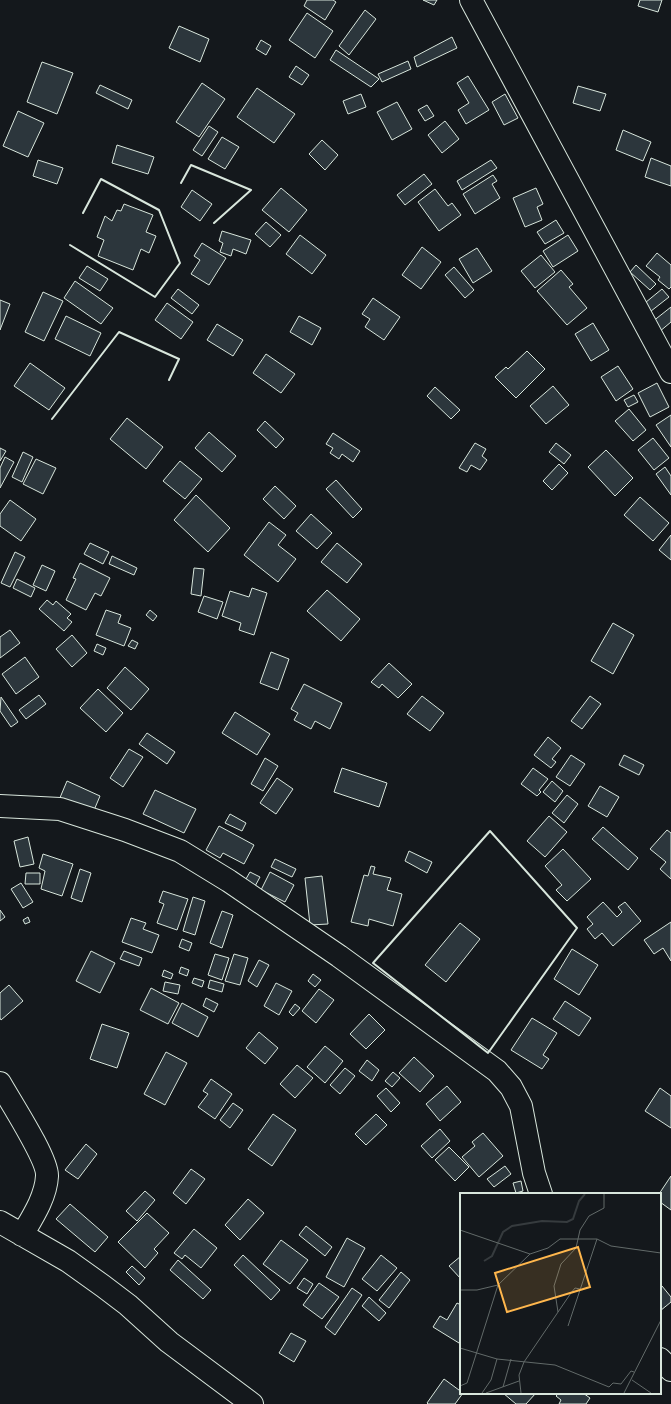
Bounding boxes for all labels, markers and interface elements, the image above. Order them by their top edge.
inset map [460,1193,661,1394]

